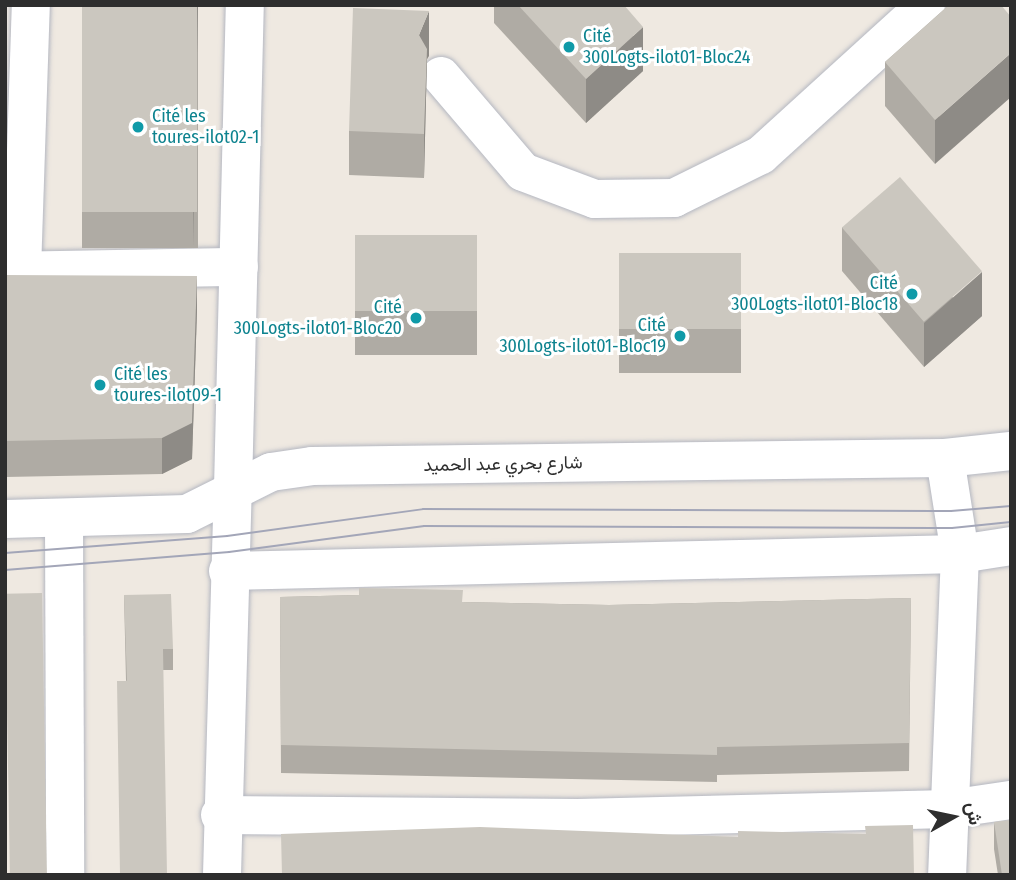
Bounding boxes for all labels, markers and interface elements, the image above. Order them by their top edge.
place label: Cité 300Logts-ilot01-Bloc24 [583,26,750,68]
marker: Cité 300Logts-ilot01-Bloc24 [561,39,577,55]
place label: Cité les toures-ilot02-1 [152,106,259,148]
marker: Cité les toures-ilot02-1 [130,119,146,135]
place label: Cité 300Logts-ilot01-Bloc18 [731,273,898,316]
marker: Cité 300Logts-ilot01-Bloc18 [904,286,920,302]
place label: Cité 300Logts-ilot01-Bloc20 [234,297,402,340]
marker: Cité 300Logts-ilot01-Bloc20 [408,310,424,326]
place label: Cité 300Logts-ilot01-Bloc19 [499,315,666,358]
marker: Cité 300Logts-ilot01-Bloc19 [672,328,688,344]
place label: Cité les toures-ilot09-1 [114,364,222,406]
marker: Cité les toures-ilot09-1 [92,377,108,393]
street label: شارع بحري عبد الحميد [423,452,583,476]
north arrow [918,782,988,852]
text: ش [961,801,987,827]

